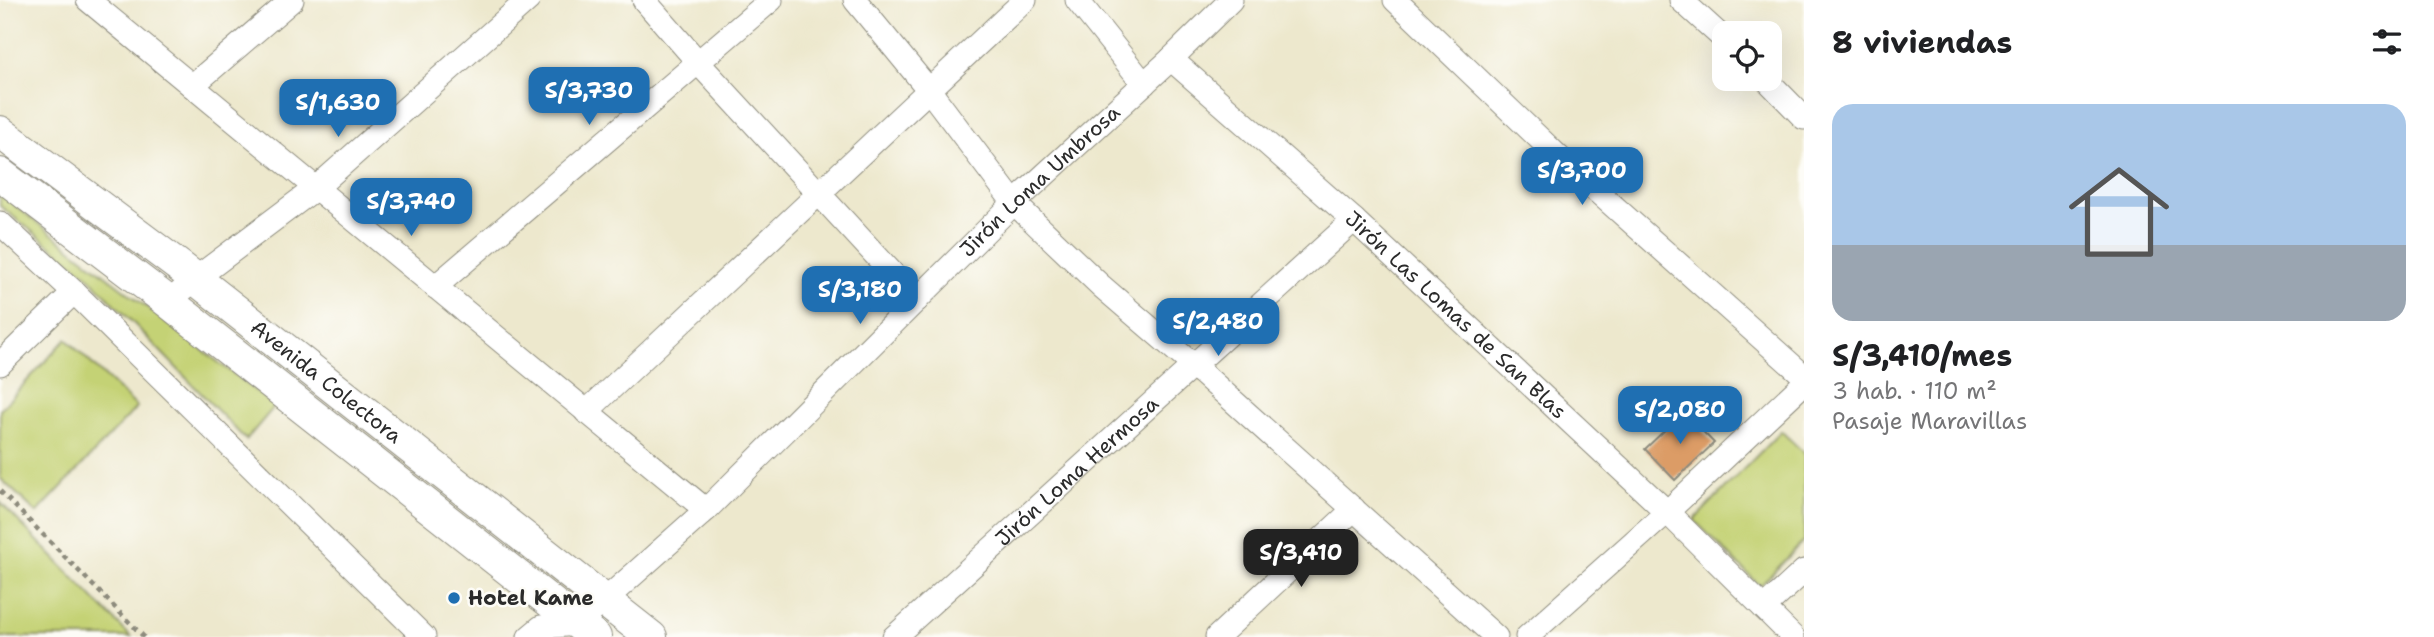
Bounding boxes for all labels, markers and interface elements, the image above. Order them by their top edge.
map controls [1712,21,1782,91]
button: locate [1712,21,1782,91]
text: 8 viviendas [1832,22,2012,63]
icon: filters [2368,23,2406,61]
pin: S/3,730 [524,68,654,127]
text: S/3,730 [545,75,633,105]
pin: S/1,630 [273,80,403,139]
text: S/1,630 [295,87,381,117]
street label: Jirón Loma Umbrosa [954,99,1126,263]
pin: S/3,700 [1517,148,1647,207]
icon: home [2056,149,2182,275]
text: S/3,700 [1537,155,1627,185]
pin: S/3,740 [346,178,476,238]
text: S/3,740 [366,186,456,216]
street label: Jirón Las Lomas de San Blas [1339,205,1573,425]
pin: S/3,180 [795,266,925,326]
text: S/3,180 [818,274,902,304]
pin: S/2,480 [1153,298,1283,358]
text: S/2,480 [1172,306,1264,336]
street label: Avenida Colectora [245,314,408,450]
text: S/3,410/mes [1832,335,2012,376]
text: 3 hab. · 110 m² [1832,376,1997,406]
pin: S/2,080 [1615,386,1745,446]
street label: Jirón Loma Hermosa [989,390,1165,552]
text: S/2,080 [1634,394,1726,424]
text: Pasaje Maravillas [1832,406,2027,436]
pin: S/3,410 [1236,530,1366,589]
text: S/3,410 [1259,537,1343,567]
place label: Hotel Kame [468,584,594,612]
marker: Hotel Kame [446,590,462,606]

